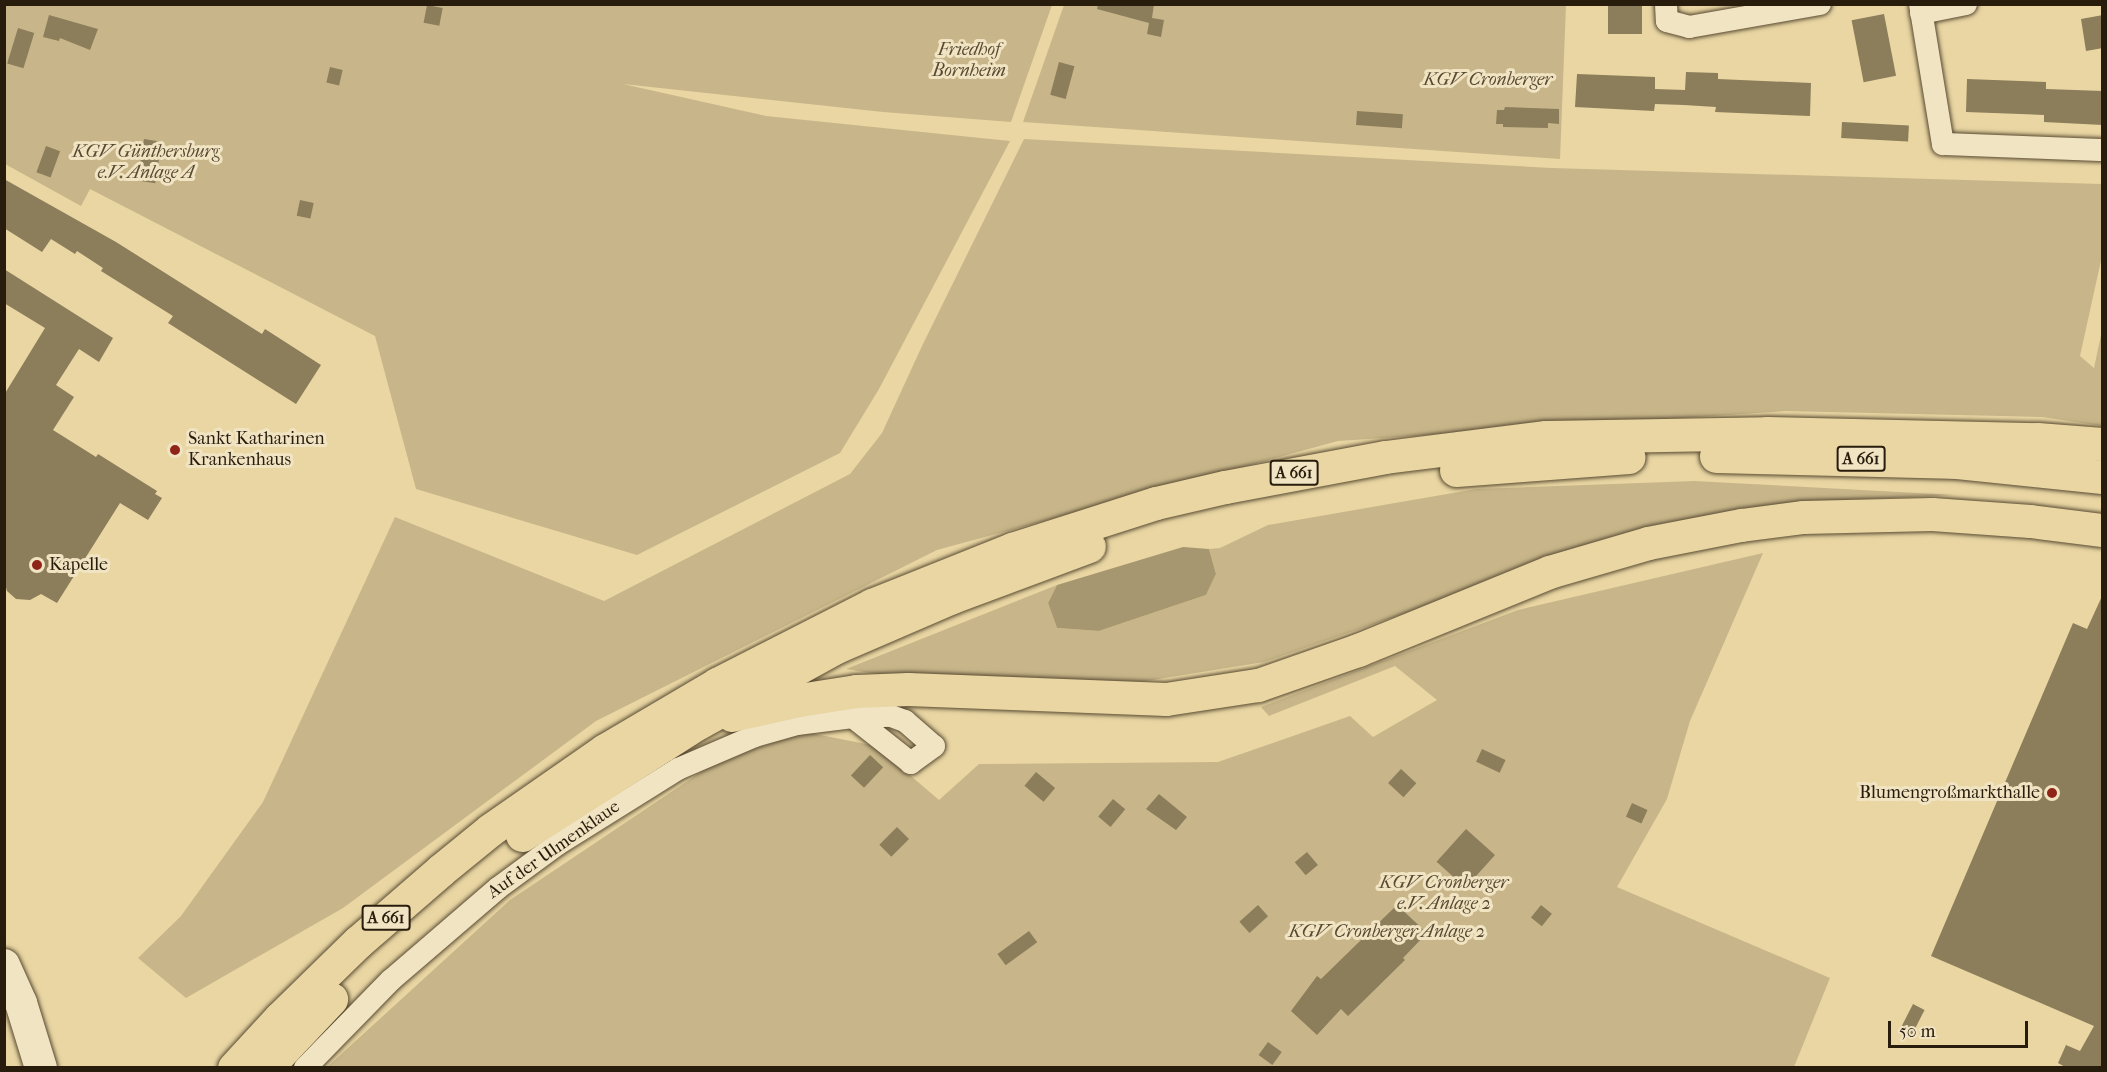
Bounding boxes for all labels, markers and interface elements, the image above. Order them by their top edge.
park label: Friedhof Bornheim [932,40,1006,82]
park label: KGV Cronberger [1424,69,1552,91]
park label: KGV Günthersburg e.V. Anlage A [73,142,219,184]
place label: Sankt Katharinen Krankenhaus [188,429,325,472]
marker: Sankt Katharinen Krankenhaus [166,441,184,459]
road number: A 661 [1836,446,1886,472]
road number: A 661 [1268,460,1320,486]
place label: Kapelle [49,554,108,576]
marker: Kapelle [30,558,44,572]
place label: Blumengroßmarkthalle [1859,782,2040,804]
marker: Blumengroßmarkthalle [2045,786,2059,800]
street label: Auf der Ulmenklaue [484,796,624,904]
park label: KGV Cronberger e.V. Anlage 2 [1380,873,1508,916]
road number: A 661 [360,905,412,931]
park label: KGV Cronberger Anlage 2 [1289,921,1485,943]
scale bar [1891,1009,2030,1047]
text: 50 m [1899,1021,1935,1042]

